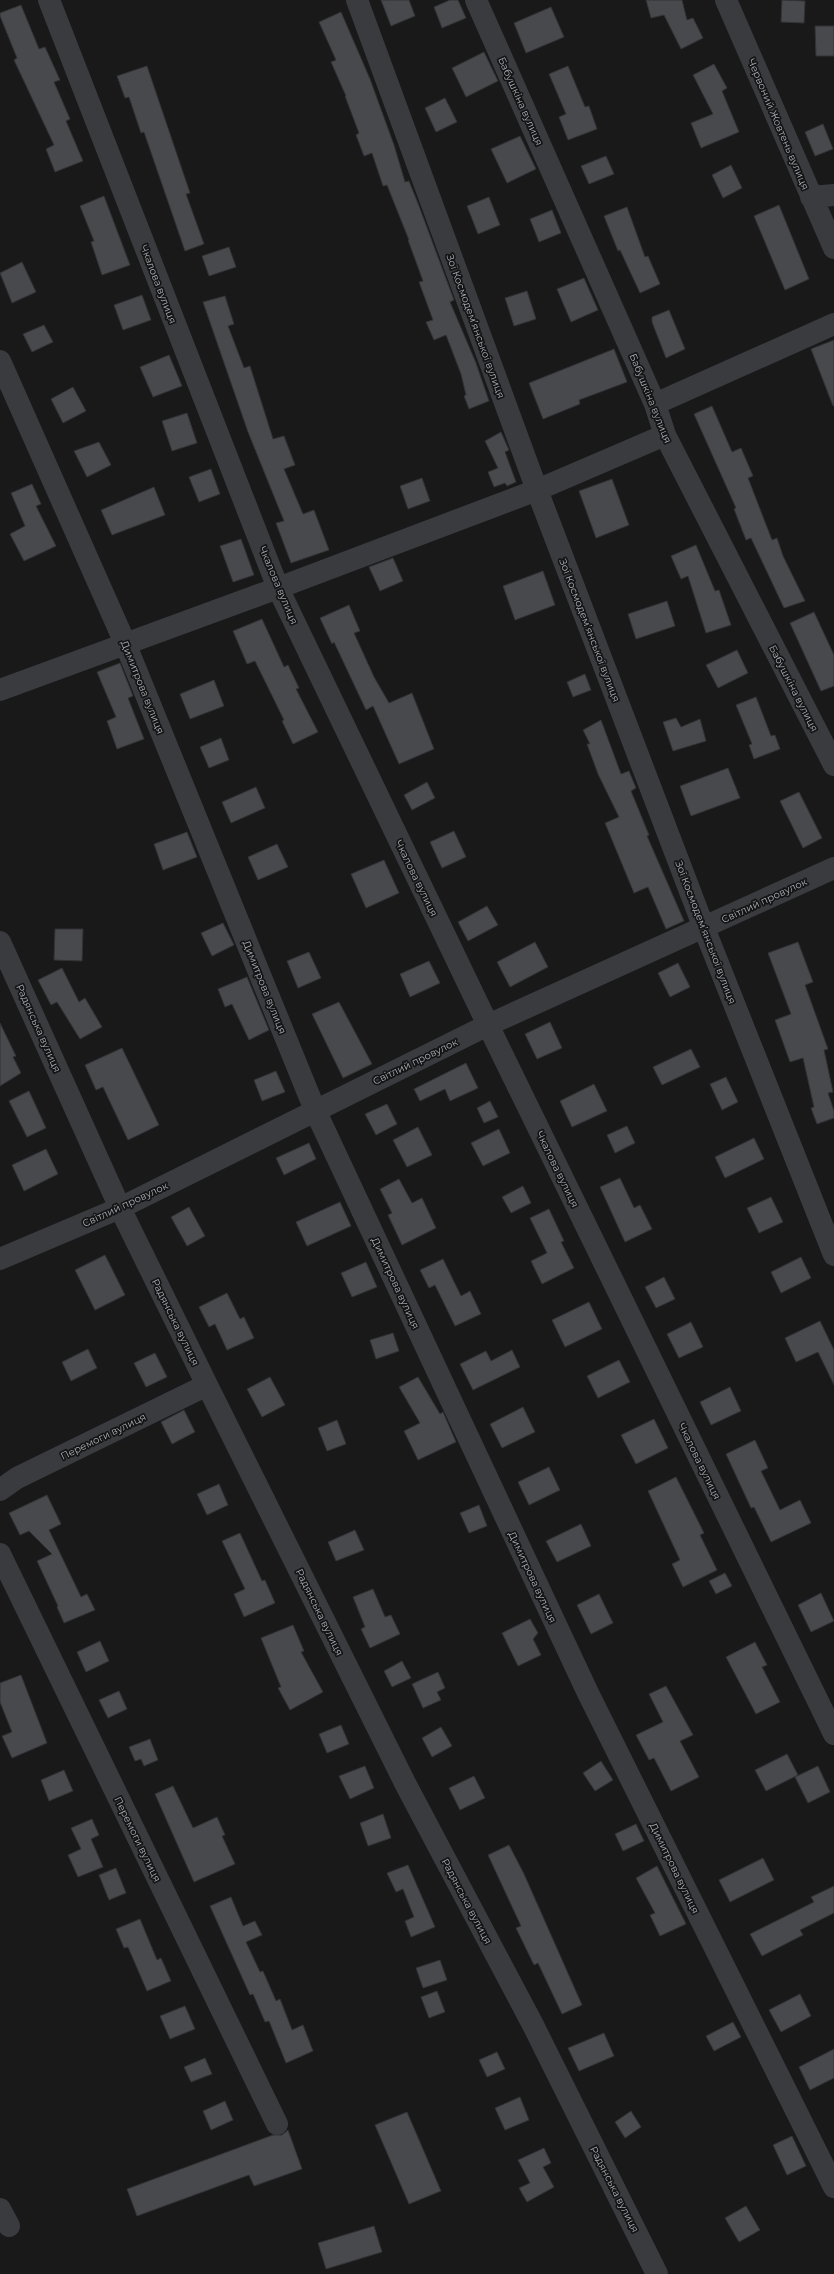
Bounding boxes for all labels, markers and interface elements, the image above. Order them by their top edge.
street label: Бабушкіна вулиця [495,55,546,148]
street label: Червоний Жовтень вулиця [745,57,812,192]
street label: Чкалова вулиця [138,243,180,325]
street label: Зої Космодем’янської вулиця [443,252,508,400]
street label: Бабушкіна вулиця [627,351,674,445]
street label: Чкалова вулиця [256,544,301,626]
street label: Зої Космодем’янської вулиця [556,557,623,704]
street label: Димитрова вулиця [118,639,167,736]
street label: Бабушкіна вулиця [766,643,821,734]
street label: Чкалова вулиця [392,838,441,919]
street label: Зої Космодем’янської вулиця [672,859,739,1006]
street label: Світлий провулок [719,875,809,926]
street label: Димитрова вулиця [240,939,289,1036]
street label: Радянська вулиця [13,982,64,1074]
street label: Світлий провулок [371,1035,460,1088]
street label: Чкалова вулиця [533,1129,582,1210]
street label: Світлий провулок [80,1179,170,1230]
street label: Димитрова вулиця [369,1235,422,1331]
street label: Радянська вулиця [149,1277,202,1368]
street label: Перемоги вулиця [58,1410,148,1463]
street label: Чкалова вулиця [675,1421,724,1502]
street label: Димитрова вулиця [506,1529,559,1625]
street label: Радянська вулиця [293,1567,346,1658]
street label: Перемоги вулиця [111,1794,164,1884]
street label: Димитрова вулиця [647,1821,702,1916]
street label: Радянська вулиця [439,1856,495,1946]
street label: Радянська вулиця [587,2144,642,2235]

